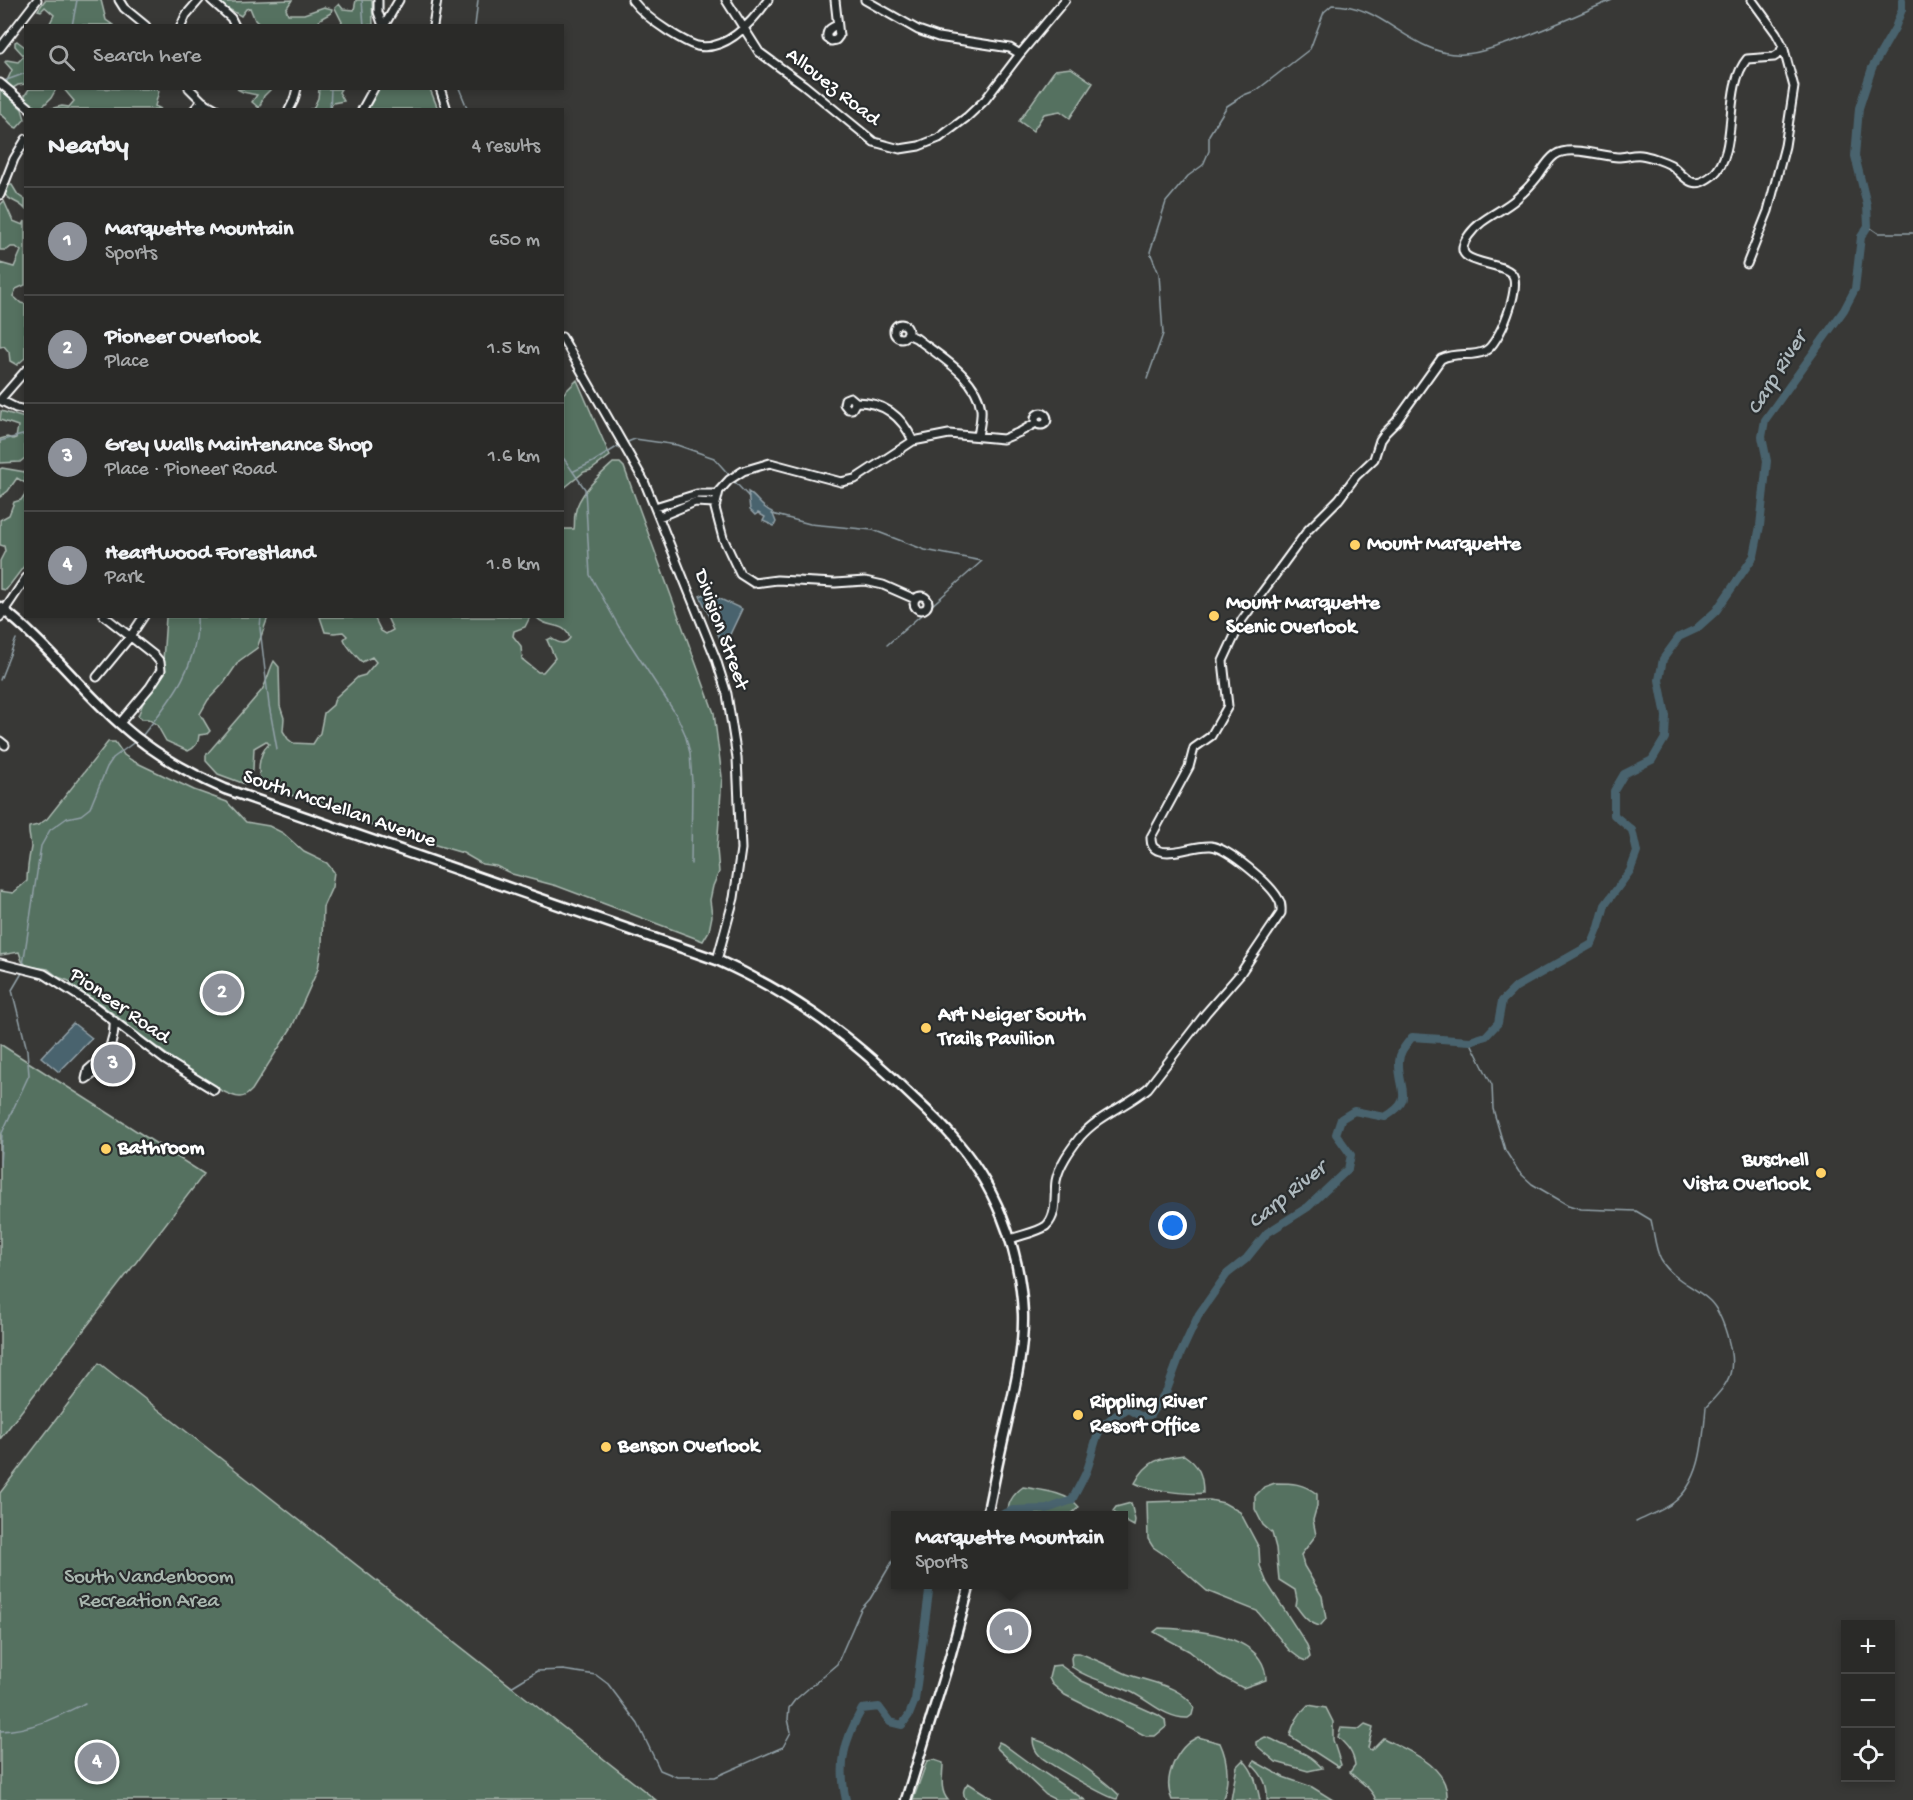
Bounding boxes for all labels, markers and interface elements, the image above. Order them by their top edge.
search box [24,24,564,90]
icon: search [45,41,78,74]
street label: Allouez Road [780,43,886,134]
text: Search here [93,44,201,70]
text: Nearby [48,132,129,163]
text: 4 results [472,136,540,159]
text: Marquette Mountain [105,217,294,243]
text: 1 [63,230,72,253]
text: 650 m [489,230,540,253]
text: Sports [105,243,157,266]
water label: Carp River [1742,324,1816,420]
text: Pioneer Overlook [105,325,259,351]
text: 2 [63,338,72,361]
text: 1.5 km [487,338,540,361]
text: Place [105,351,149,374]
text: Grey Walls Maintenance Shop [105,433,372,459]
text: 3 [62,446,73,469]
text: 1.6 km [488,446,540,469]
text: Place · Pioneer Road [105,459,276,482]
place label: Mount Marquette [1367,533,1522,558]
marker: Mount Marquette [1348,538,1362,552]
text: Heartwood Forestland [105,541,315,567]
text: 4 [63,554,72,577]
text: 1.8 km [487,554,540,577]
street label: Division Street [686,565,754,696]
text: Park [105,567,143,590]
place label: Mount Marquette Scenic Overlook [1226,592,1381,641]
marker: Mount Marquette Scenic Overlook [1207,609,1221,623]
street label: South McClellan Avenue [239,765,440,855]
street label: Pioneer Road [63,963,175,1052]
pin: 2 [202,970,242,1016]
place label: Art Neiger South Trails Pavilion [936,1004,1087,1053]
marker: Art Neiger South Trails Pavilion [919,1021,933,1035]
pin: 3 [94,1042,132,1086]
place label: Bathroom [117,1137,204,1162]
marker: Bathroom [99,1142,113,1156]
place label: Buschell Vista Overlook [1683,1149,1812,1198]
water label: Carp River [1244,1154,1336,1235]
marker: Buschell Vista Overlook [1814,1166,1828,1180]
your location [1158,1211,1187,1240]
place label: Rippling River Resort Office [1089,1391,1208,1440]
marker: Rippling River Resort Office [1071,1408,1085,1422]
place label: Benson Overlook [617,1435,762,1460]
marker: Benson Overlook [599,1440,613,1454]
popup [891,1511,1128,1589]
text: Marquette Mountain [915,1526,1104,1552]
text: Sports [915,1552,967,1575]
park label: South Vandenboom Recreation Area [64,1566,234,1615]
pin: 1 [990,1608,1028,1654]
map controls [1841,1620,1895,1782]
button: + [1841,1620,1895,1674]
button: − [1841,1674,1895,1728]
button: locate [1841,1728,1895,1782]
pin: 4 [78,1740,116,1784]

